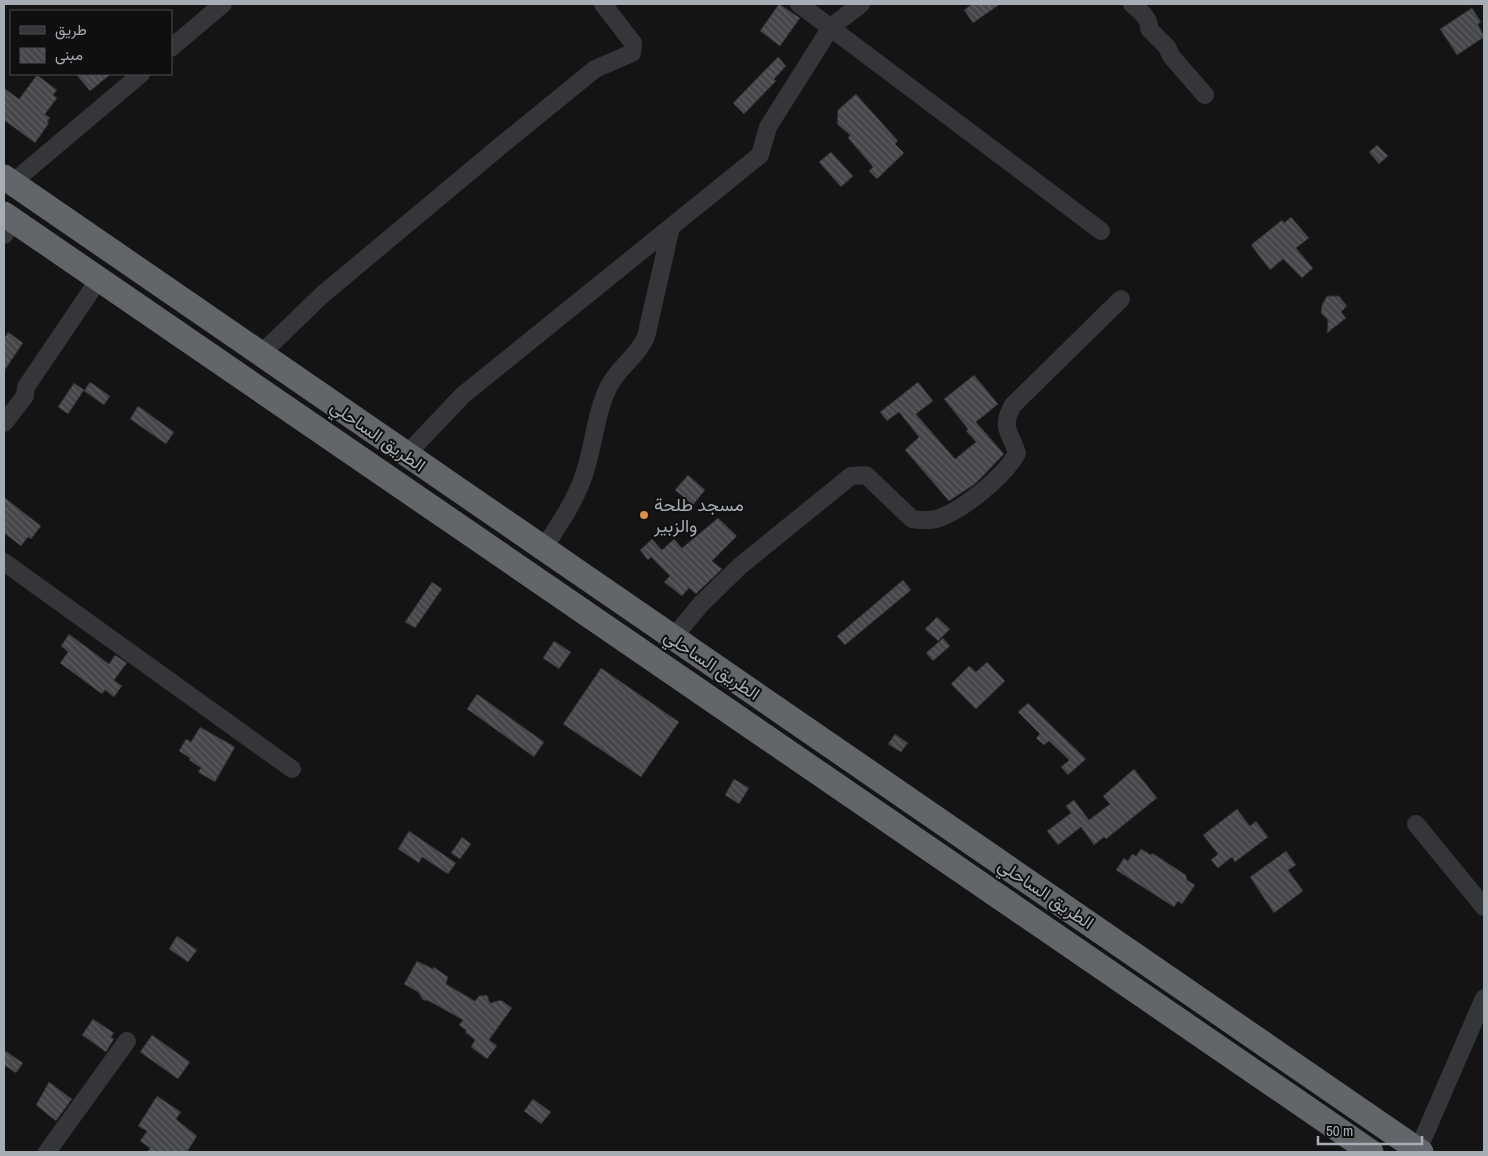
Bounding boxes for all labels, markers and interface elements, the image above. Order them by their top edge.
legend [10,10,172,75]
text: طريق [55,19,87,40]
text: مبنى [55,44,83,65]
street label: الطريق الساحلي [324,394,431,480]
place label: مسجد طلحة والزبير [653,492,744,538]
marker: مسجد طلحة والزبير [638,509,650,521]
street label: الطريق الساحلي [658,623,765,708]
street label: الطريق الساحلي [992,852,1099,937]
scale bar [1318,1114,1422,1146]
text: 50 m [1326,1120,1353,1141]

